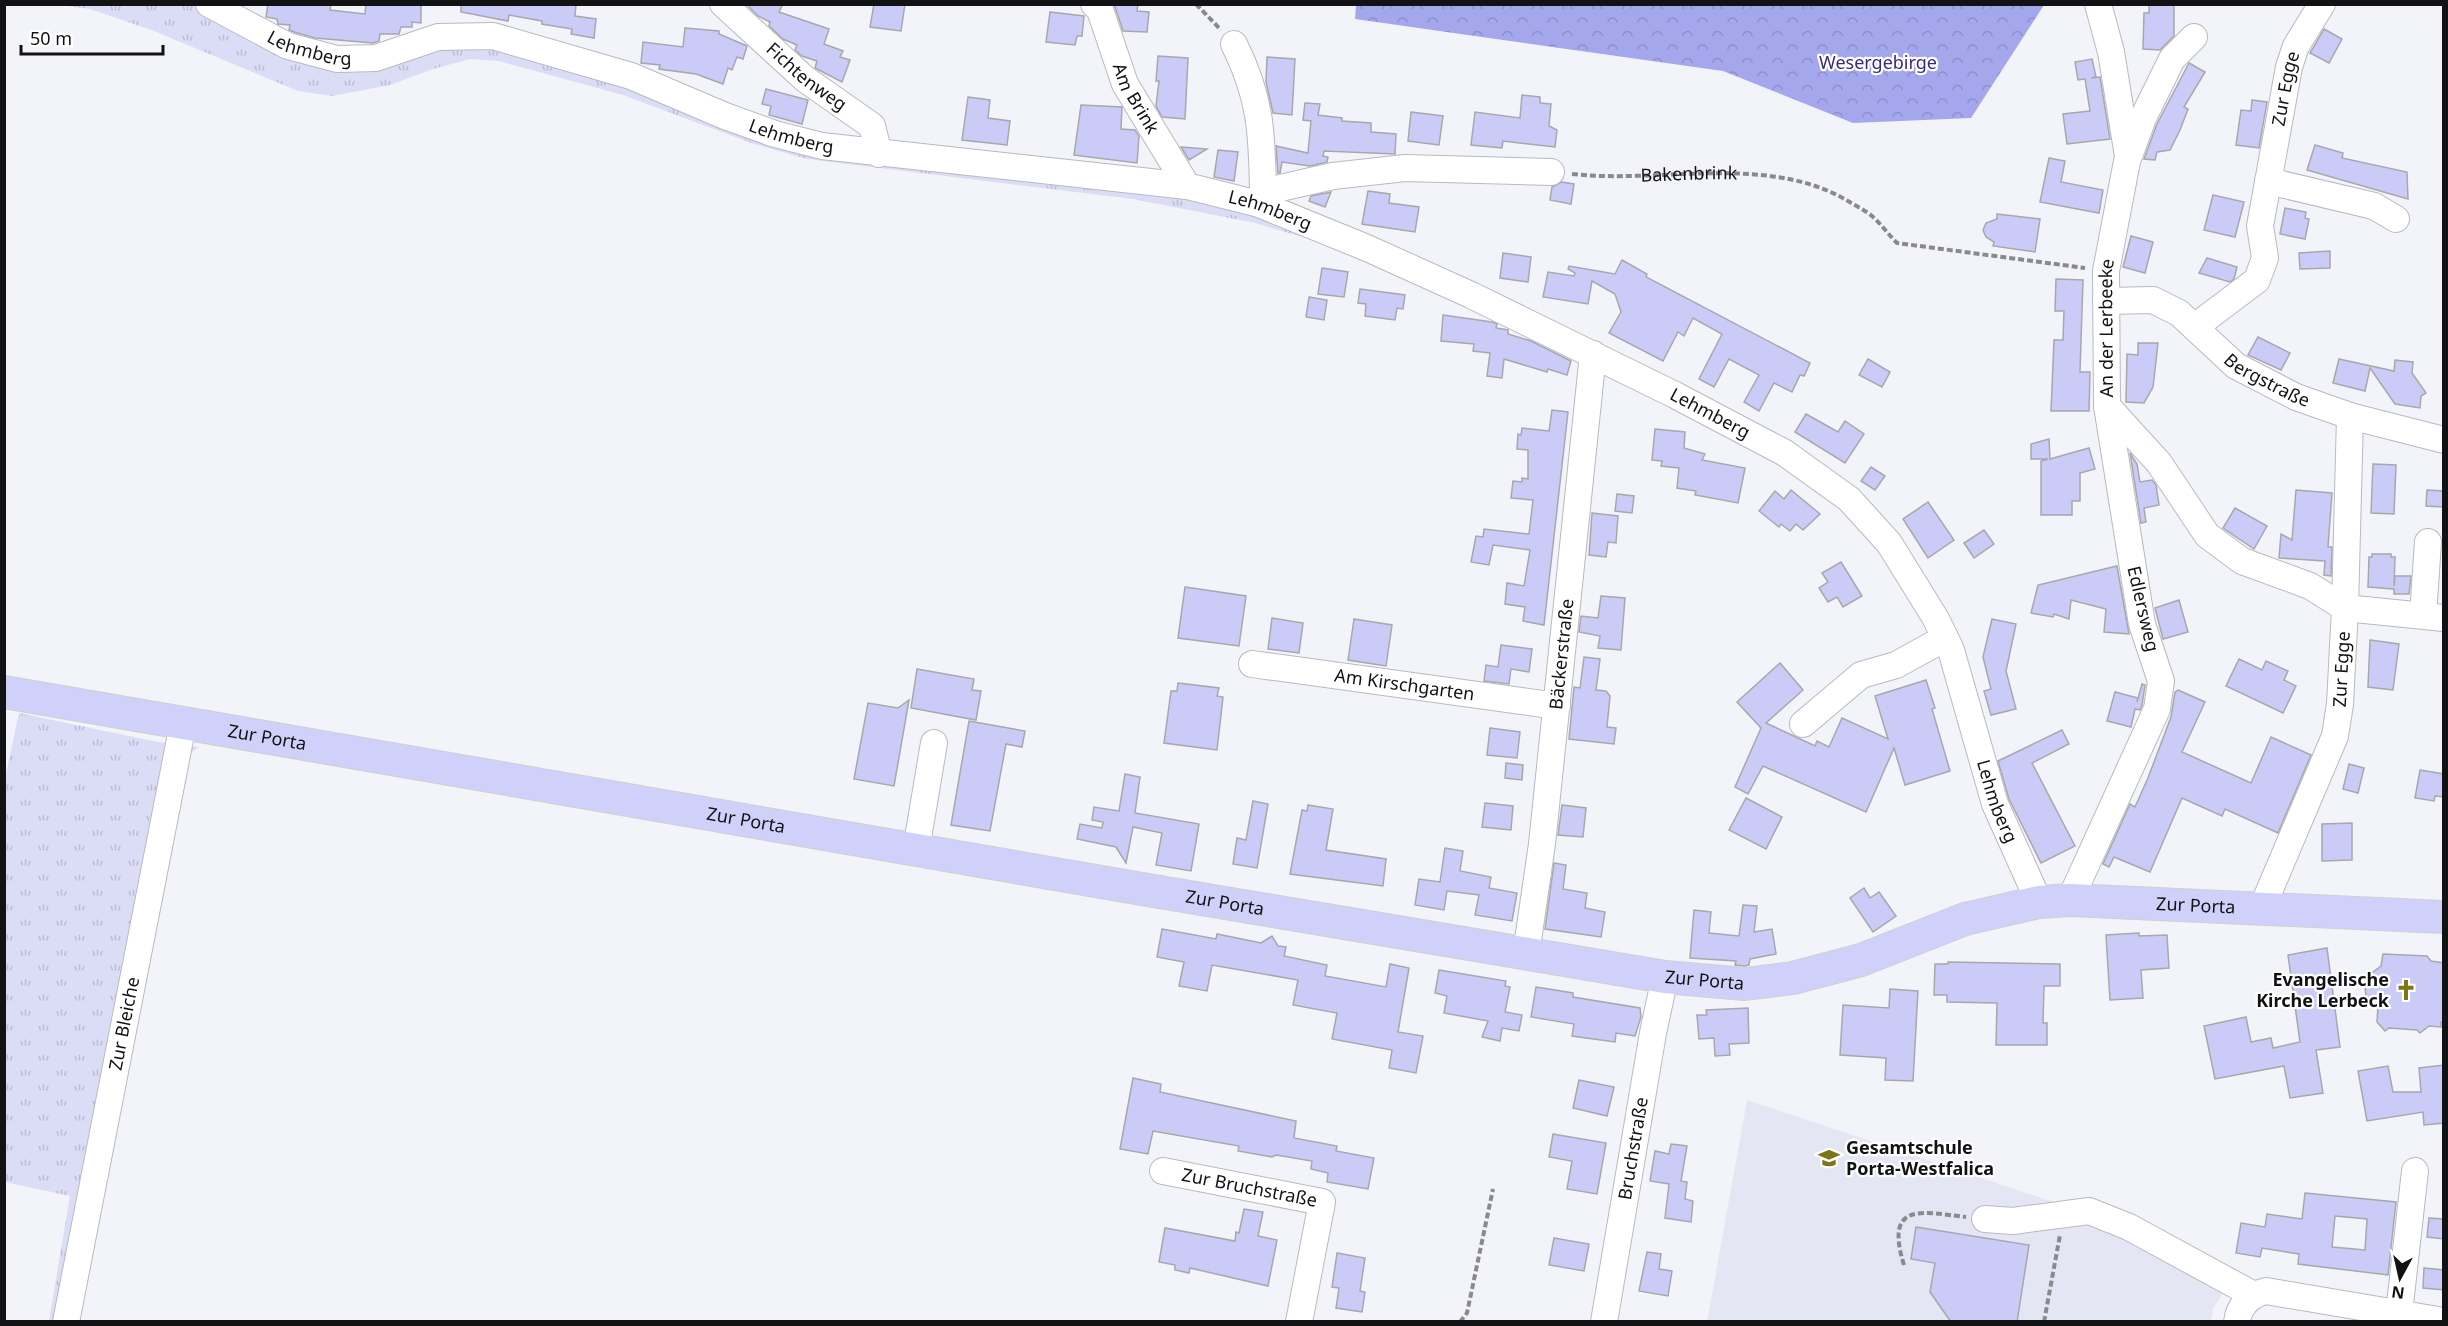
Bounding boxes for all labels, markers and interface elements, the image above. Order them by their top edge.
scale bar [21,18,164,56]
street label: Lehmberg [263,24,352,71]
text: 50 m [30,26,72,50]
street label: Fichtenweg [762,37,852,116]
street label: Zur Egge [2265,48,2305,128]
park label: Wesergebirge [1819,50,1937,74]
street label: Am Brink [1108,60,1165,138]
street label: Lehmberg [746,113,835,158]
street label: Bakenbrink [1640,160,1738,187]
street label: Lehmberg [1226,184,1316,235]
street label: An der Lerbeeke [2093,256,2119,398]
street label: Bergstraße [2219,348,2313,412]
street label: Lehmberg [1666,382,1755,443]
street label: Edlersweg [2122,564,2165,654]
street label: Bäckerstraße [1543,597,1578,711]
street label: Zur Egge [2327,631,2355,708]
street label: Am Kirschgarten [1333,663,1476,706]
street label: Zur Porta [226,718,308,755]
street label: Lehmberg [1972,757,2024,846]
street label: Zur Porta [705,801,787,838]
street label: Zur Porta [1184,884,1266,920]
street label: Zur Porta [2156,891,2236,919]
street label: Zur Porta [1664,964,1745,995]
place label: Evangelische Kirche Lerbeck [2256,967,2390,1012]
street label: Zur Bleiche [103,975,144,1072]
church icon: Evangelische Kirche Lerbeck [2394,978,2418,1002]
street label: Bruchstraße [1612,1095,1653,1202]
place label: Gesamtschule Porta-Westfalica [1846,1135,1994,1180]
school or university icon: Gesamtschule Porta-Westfalica [1817,1146,1841,1170]
street label: Zur Bruchstraße [1180,1162,1319,1212]
north arrow [2370,1248,2430,1308]
text: N [2390,1281,2406,1305]

